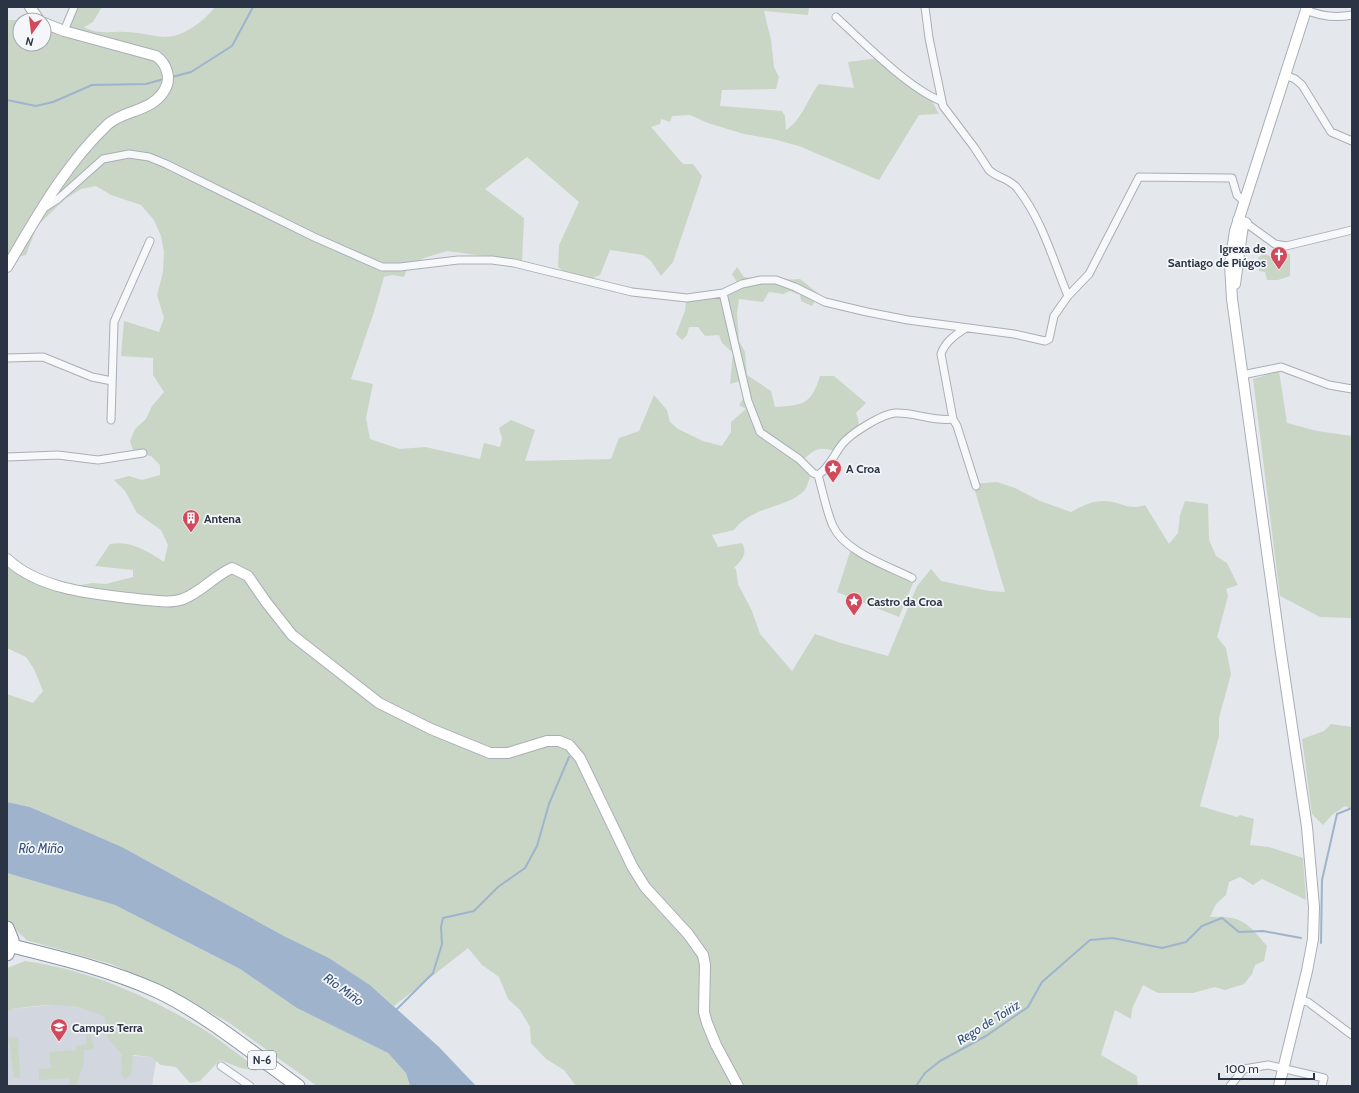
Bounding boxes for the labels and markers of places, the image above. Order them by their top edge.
place label: Igrexa de Santiago de Piúgos [1168,241,1266,270]
church icon: Igrexa de Santiago de Piúgos [1269,245,1289,270]
place icon: A Croa [823,458,843,483]
place label: A Croa [846,461,880,476]
building icon: Antena [181,508,201,533]
place label: Antena [204,511,241,526]
place icon: Castro da Croa [844,591,864,616]
place label: Castro da Croa [867,594,942,609]
school or university icon: Campus Terra [49,1017,69,1042]
place label: Campus Terra [72,1020,143,1035]

